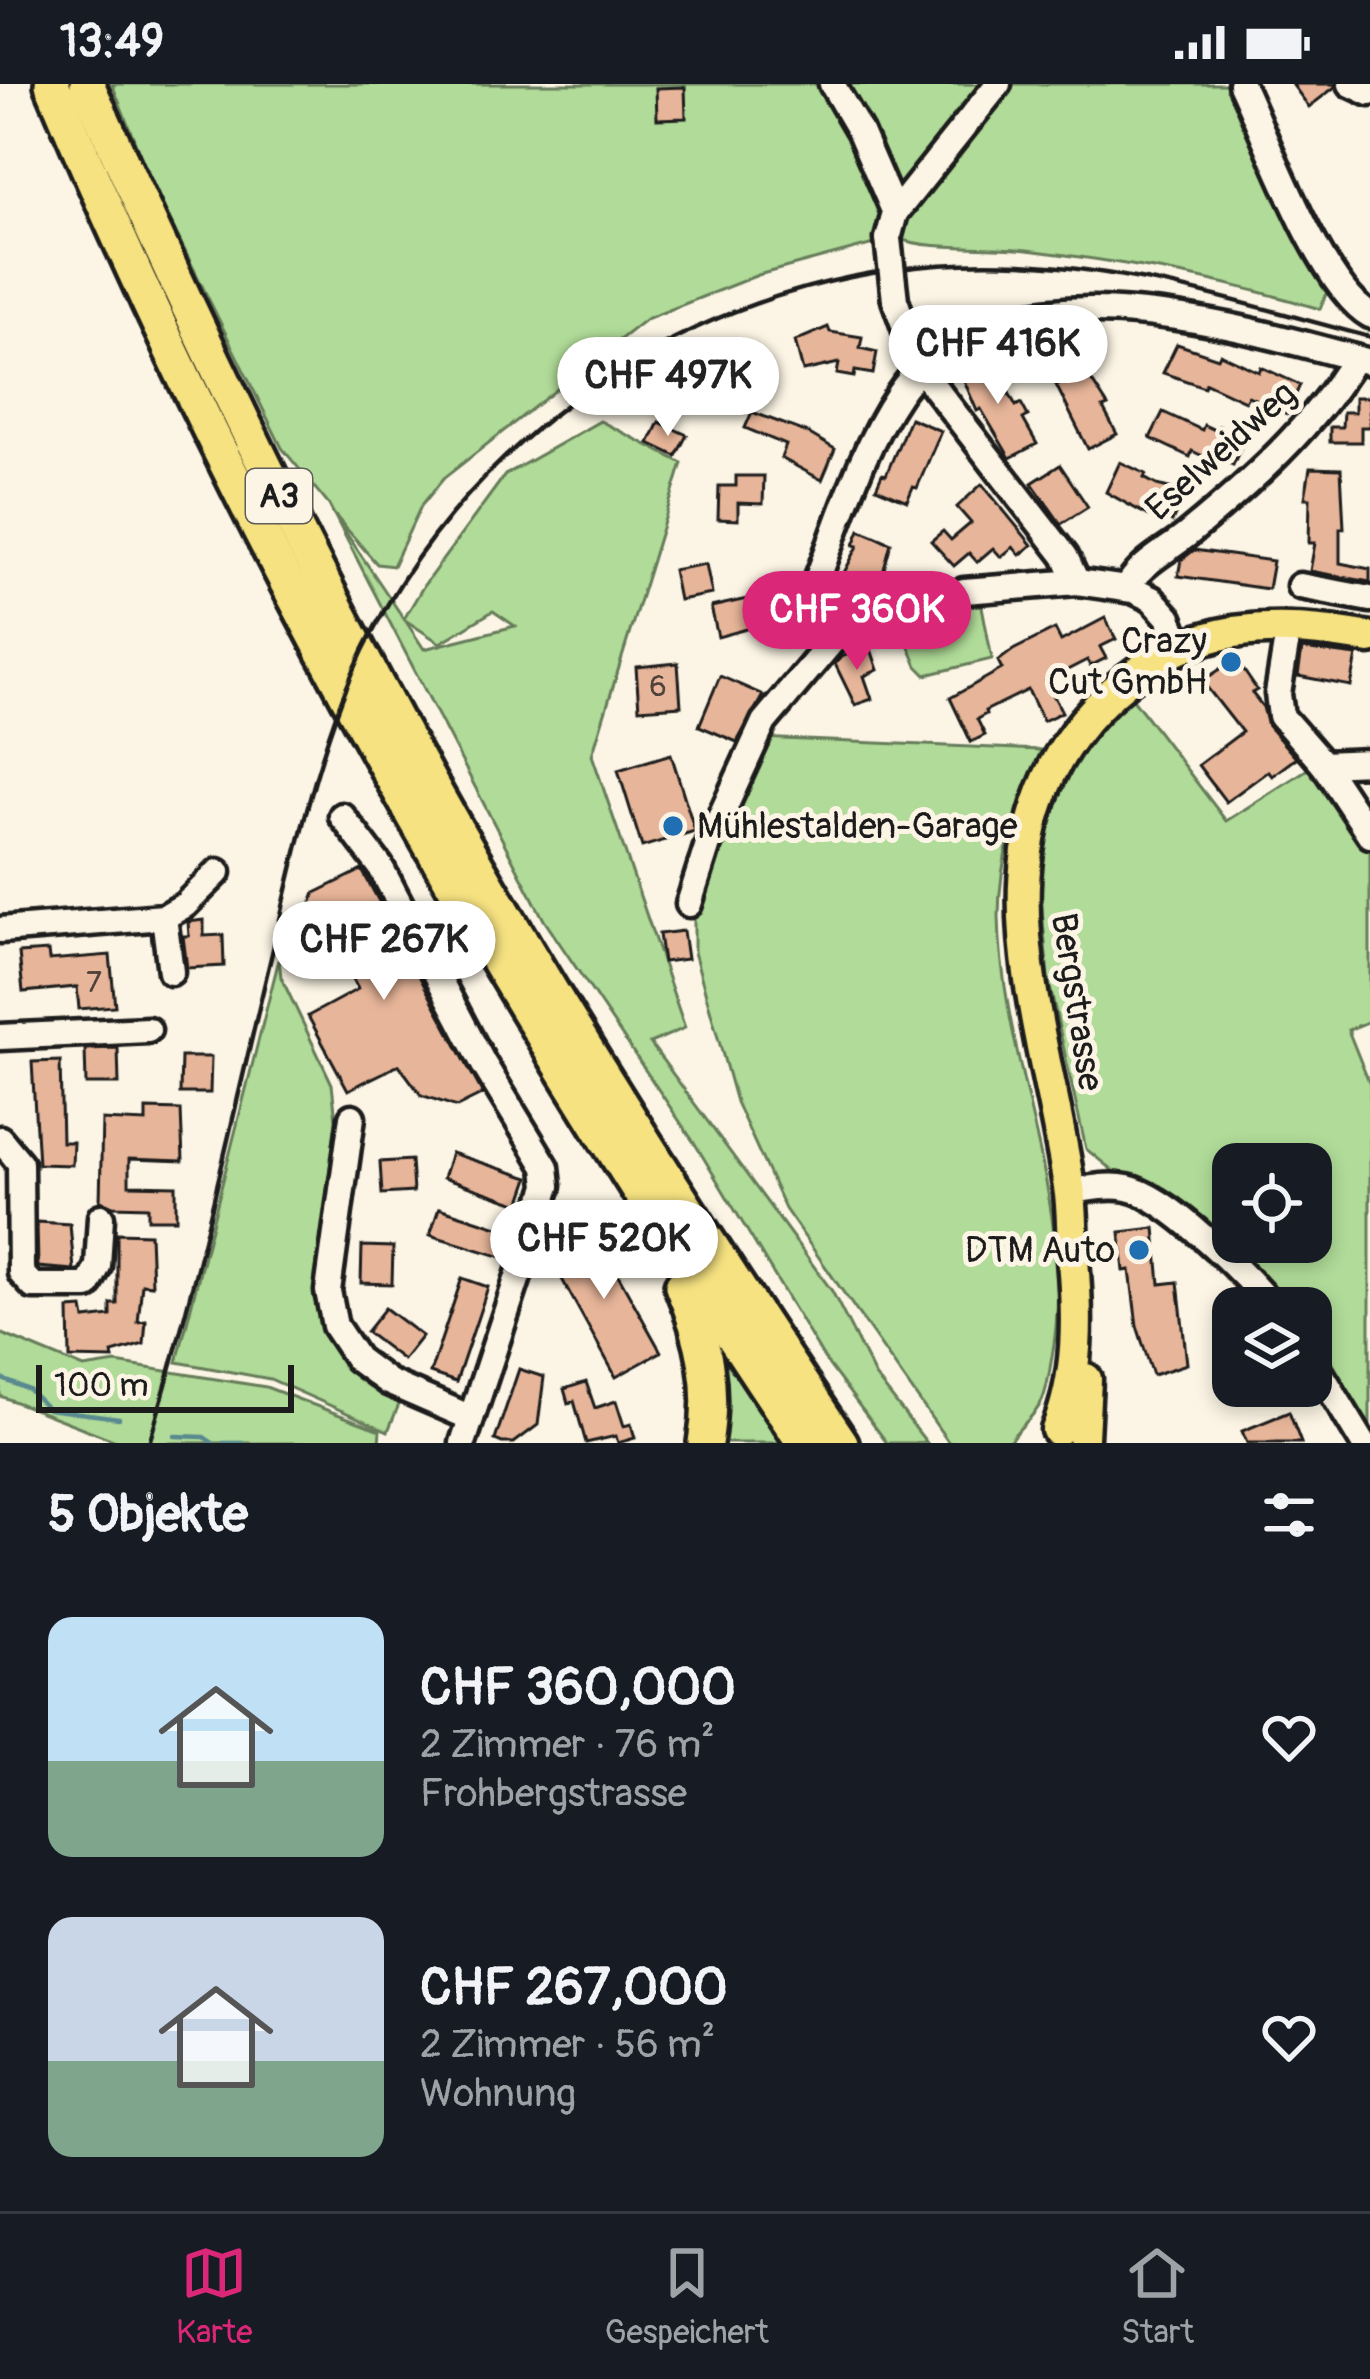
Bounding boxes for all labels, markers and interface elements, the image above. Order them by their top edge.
text: 13:49 [60,14,164,70]
pin: CHF 416K [874,305,1122,407]
text: CHF 416K [916,319,1080,368]
pin: CHF 497K [544,337,792,439]
text: CHF 497K [584,351,752,400]
street label: Eselweidweg [1136,372,1306,530]
road number: A3 [246,469,312,523]
pin: CHF 360K [733,571,981,673]
text: CHF 360K [769,585,945,634]
place label: Crazy Cut GmbH [1048,619,1207,705]
marker: Crazy Cut GmbH [1218,649,1244,675]
house number: 6 [649,668,667,705]
place label: Mühlestalden-Garage [697,804,1018,849]
marker: Mühlestalden-Garage [660,813,686,839]
pin: CHF 267K [260,901,508,1003]
street label: Bergstrasse [1041,910,1113,1094]
text: CHF 267K [300,915,468,964]
house number: 7 [86,964,102,1001]
map controls [1212,1143,1332,1407]
button: locate [1212,1143,1332,1263]
pin: CHF 520K [480,1200,728,1302]
text: CHF 520K [517,1214,691,1263]
place label: DTM Auto [965,1228,1115,1273]
marker: DTM Auto [1126,1237,1152,1263]
button: layers [1212,1287,1332,1407]
scale bar [36,1359,294,1412]
text: 100 m [54,1365,148,1406]
icon: filters [1256,1482,1322,1548]
text: 5 Objekte [48,1483,248,1547]
text: CHF 360,000 [420,1656,736,1720]
icon: home [144,1665,288,1809]
icon: heart [1256,1704,1322,1770]
text: 2 Zimmer · 76 m² [420,1720,715,1769]
text: Frohbergstrasse [420,1769,687,1818]
text: CHF 267,000 [420,1956,728,2020]
icon: home [144,1965,288,2109]
icon: heart [1256,2004,1322,2070]
text: 2 Zimmer · 56 m² [420,2020,715,2069]
text: Wohnung [420,2069,576,2118]
tab: Karte [176,2240,253,2353]
tab: Gespeichert [605,2240,769,2353]
tab: Start [1121,2240,1194,2353]

